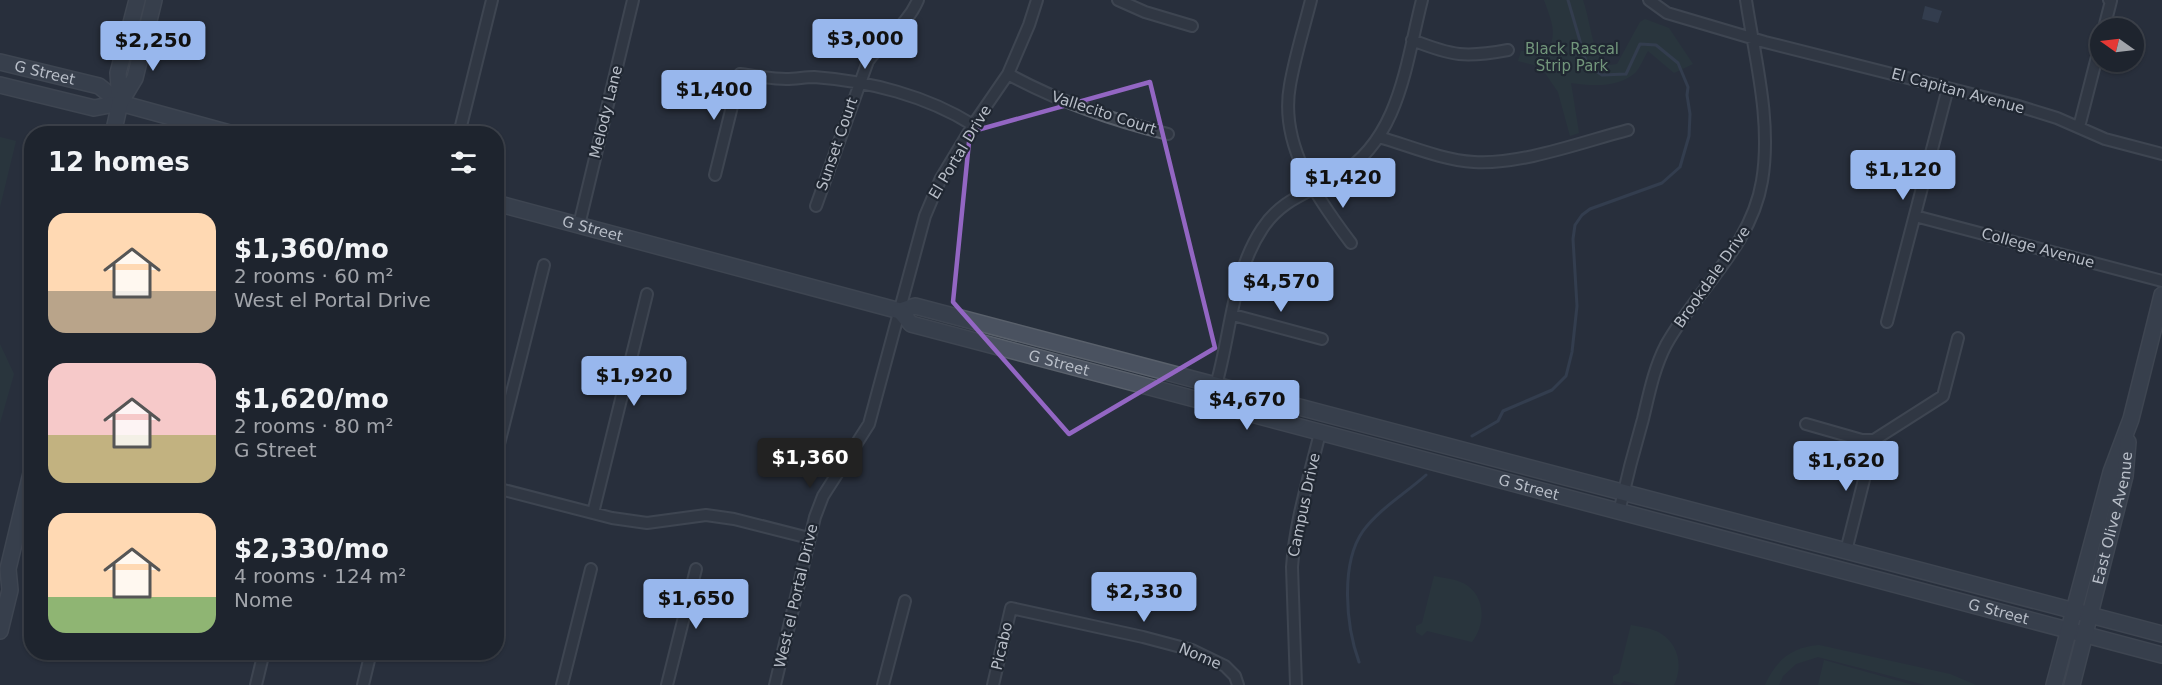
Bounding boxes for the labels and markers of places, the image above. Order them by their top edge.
pin: $3,000 [816,19,914,70]
pin: $2,250 [104,21,202,72]
pin: $1,400 [665,70,763,121]
pin: $1,120 [1854,150,1952,201]
pin: $1,420 [1294,158,1392,209]
pin: $4,570 [1232,262,1330,313]
pin: $1,920 [585,356,683,407]
pin: $4,670 [1198,380,1296,431]
pin: $1,360 [761,438,859,489]
pin: $1,620 [1797,441,1895,492]
pin: $2,330 [1095,572,1193,623]
pin: $1,650 [647,579,745,630]

